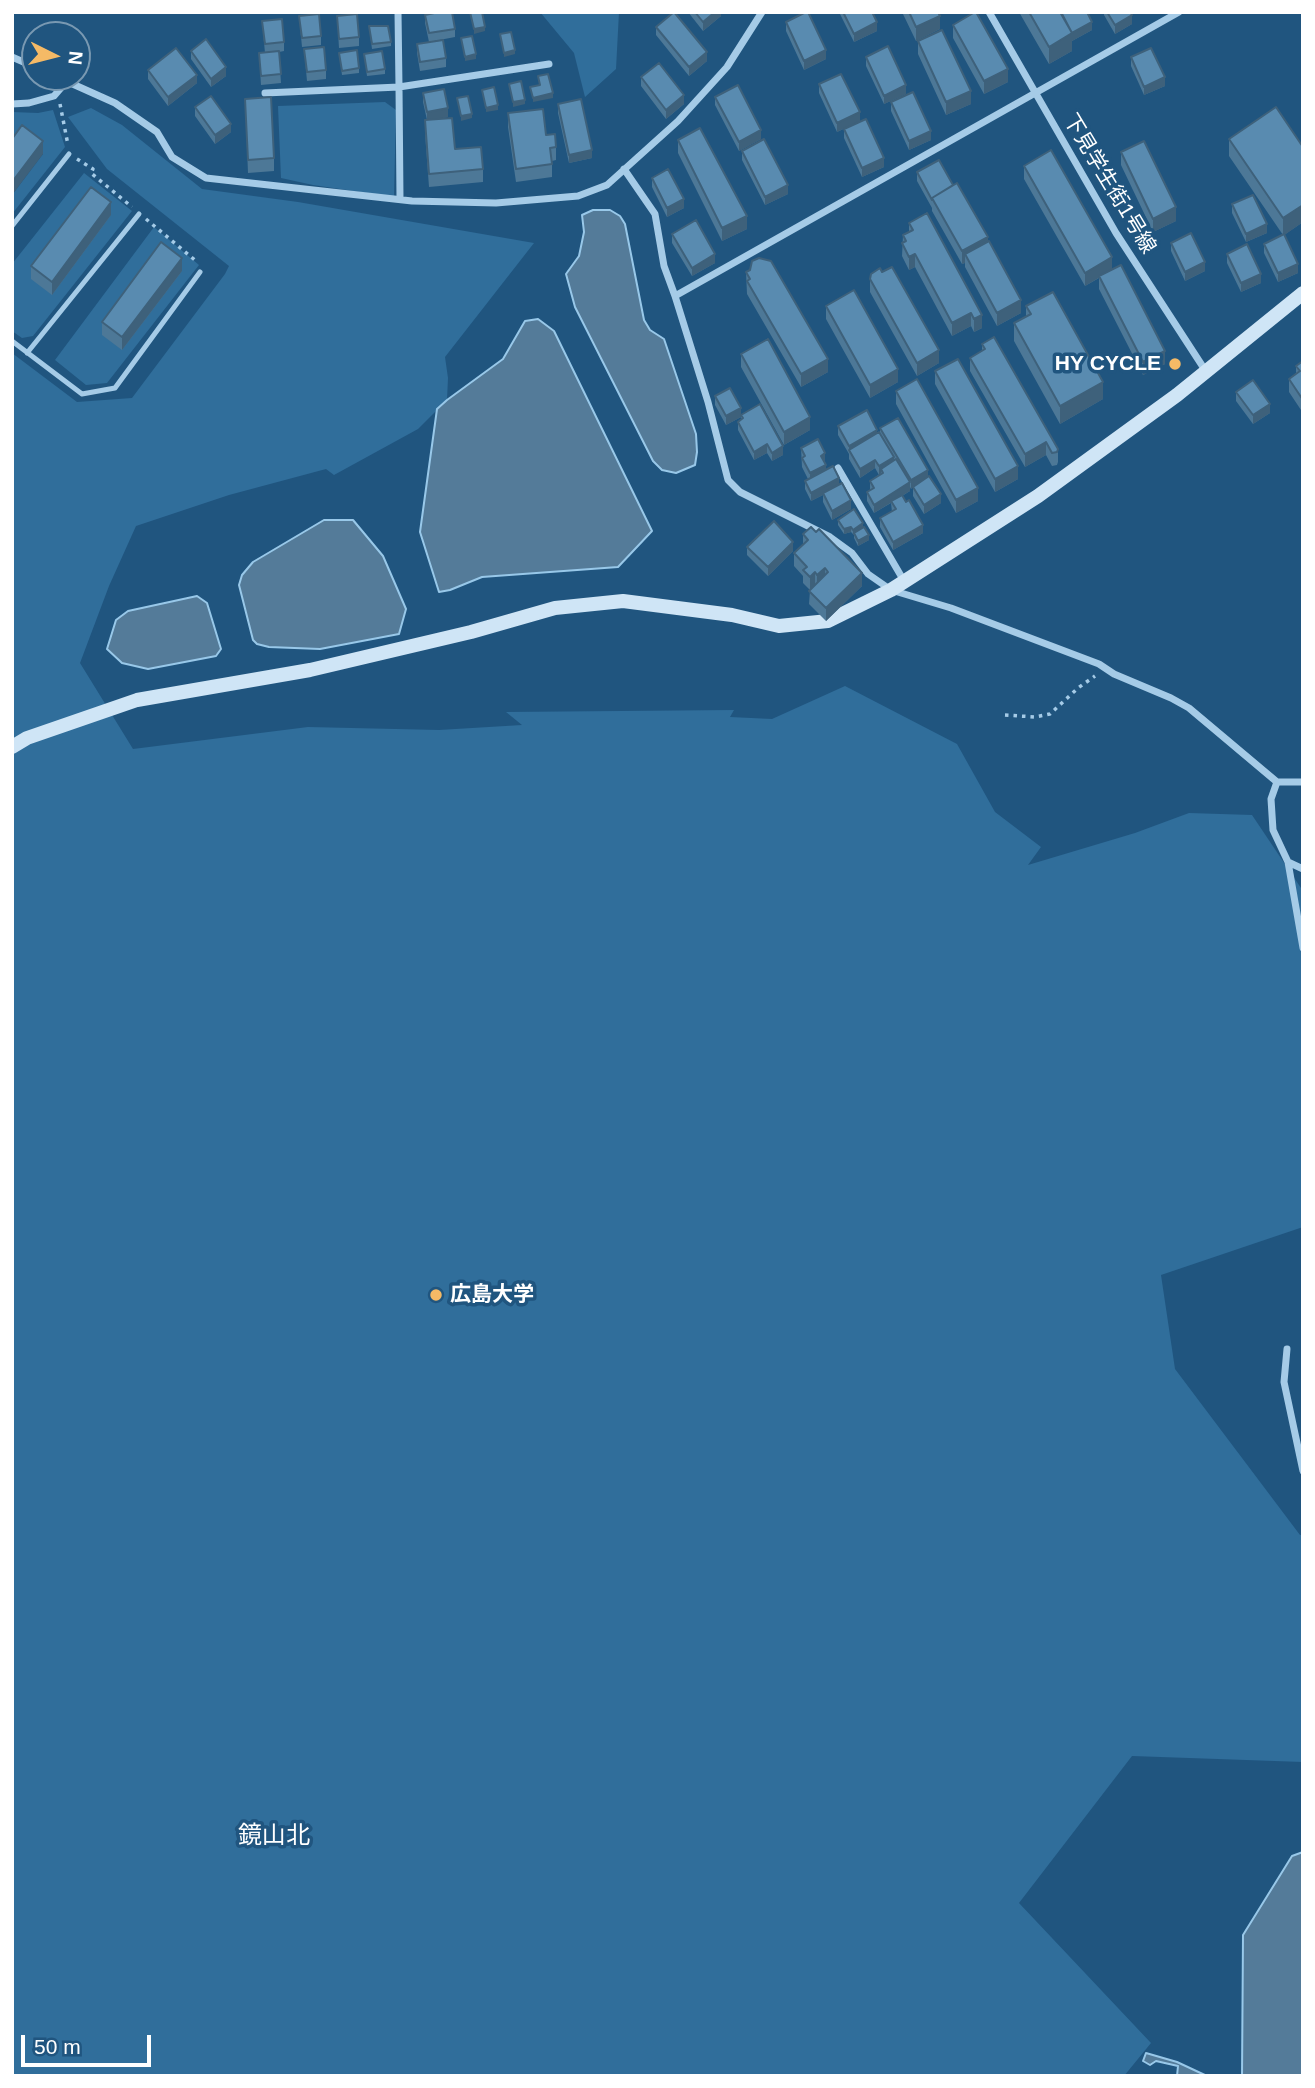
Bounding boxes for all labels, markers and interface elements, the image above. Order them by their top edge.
north arrow [21,21,91,91]
text: N [64,50,87,66]
street label: 下見学生街1号線 [1057,110,1161,258]
place label: HY CYCLE [1055,351,1161,377]
marker: HY CYCLE [1167,356,1183,372]
place label: 広島大学 [450,1282,534,1308]
marker: 広島大学 [428,1287,444,1303]
district label: 鏡山北 [238,1822,310,1850]
scale bar [24,2022,154,2066]
text: 50 m [34,2035,81,2058]

